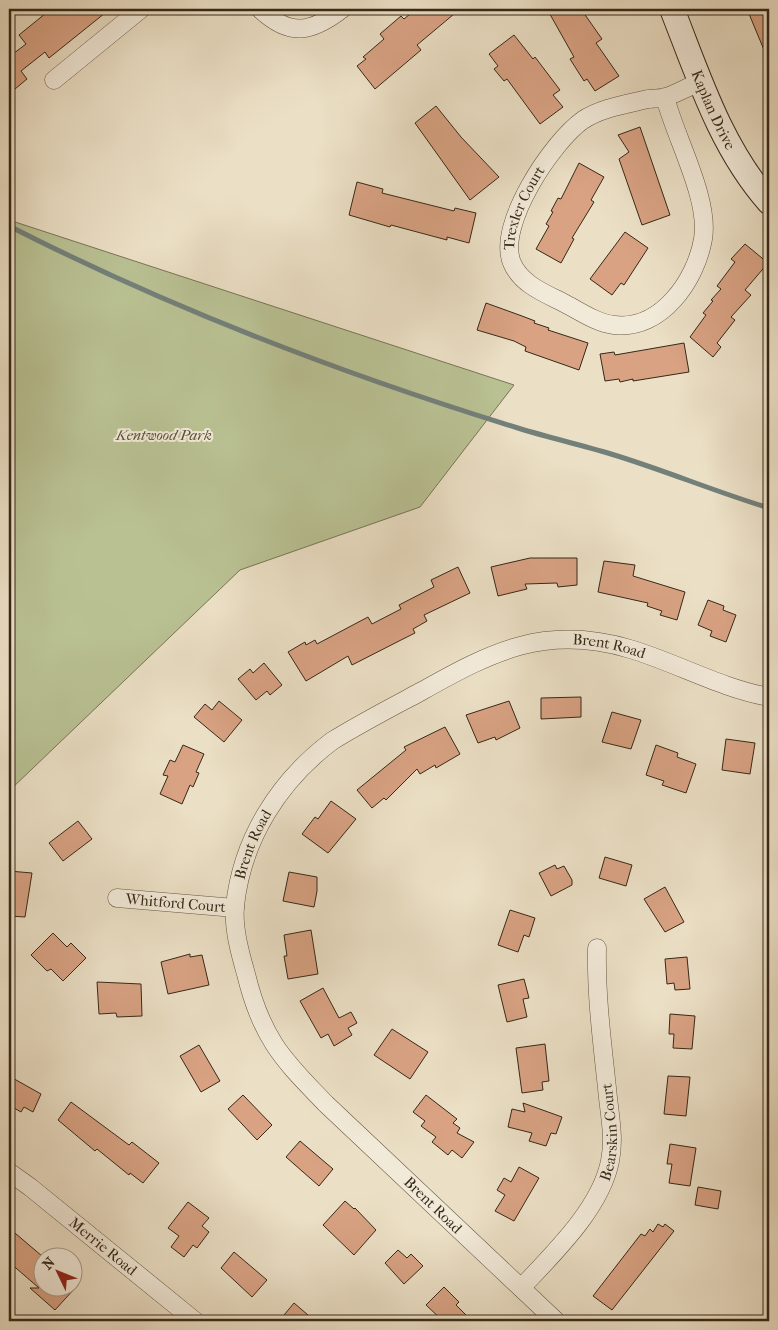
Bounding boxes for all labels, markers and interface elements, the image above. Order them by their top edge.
street label: Kaplan Drive [687,67,740,153]
street label: Trexler Court [500,162,549,250]
park label: Kentwood Park [115,426,212,444]
street label: Brent Road [572,630,649,663]
street label: Brent Road [231,806,276,881]
street label: Whitford Court [124,890,227,916]
street label: Bearskin Court [596,1082,621,1183]
street label: Brent Road [400,1173,466,1238]
street label: Merrie Road [66,1213,141,1280]
north arrow [32,1248,82,1298]
text: N [39,1254,59,1273]

